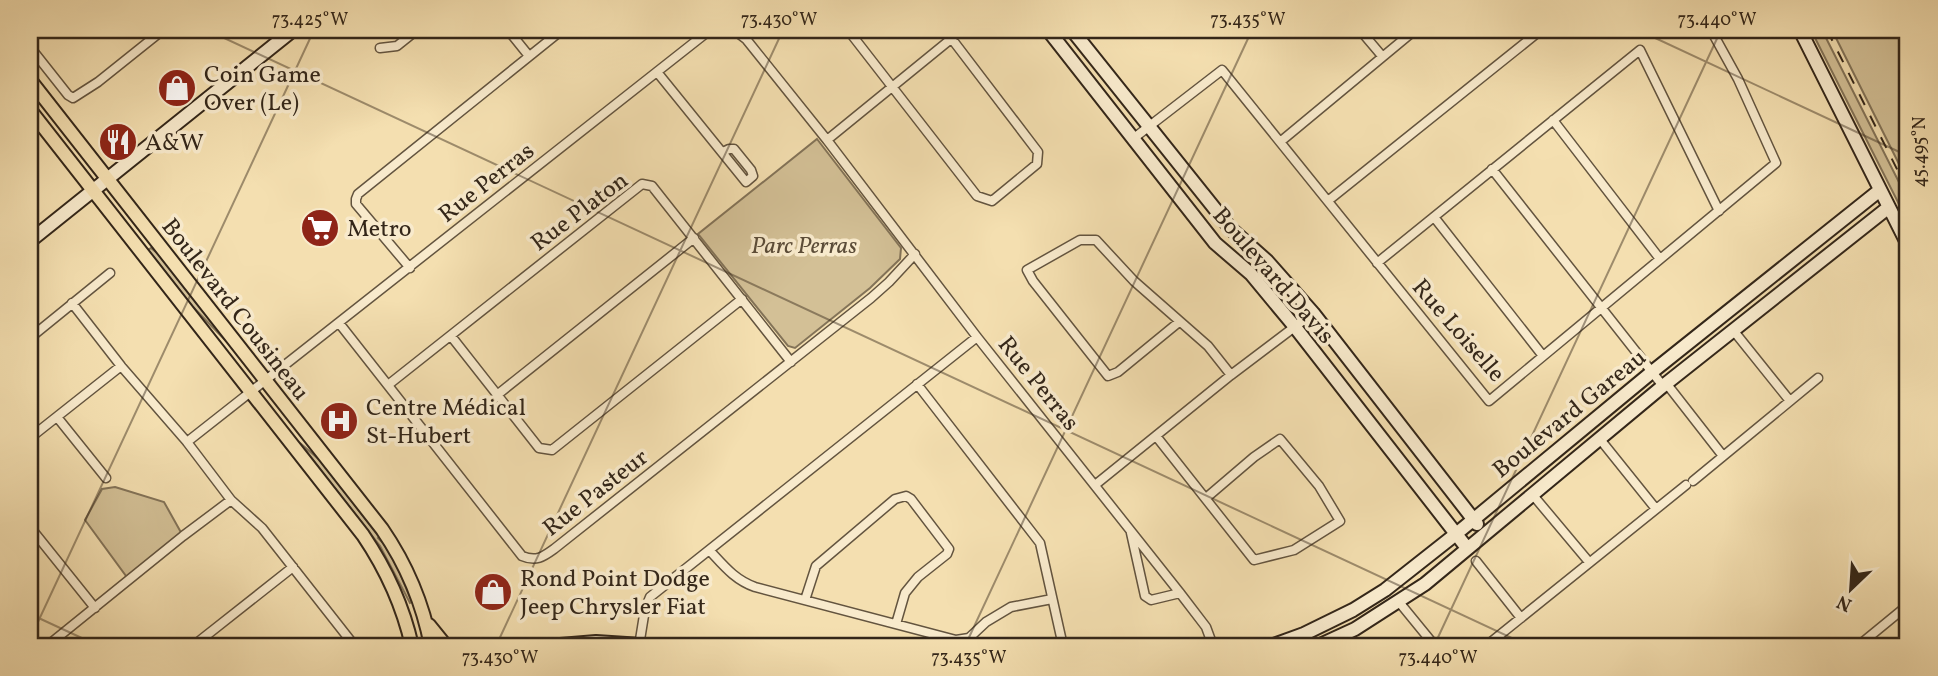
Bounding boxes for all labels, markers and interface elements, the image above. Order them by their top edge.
text: 73.425°W [272,8,348,33]
text: 73.430°W [741,8,817,33]
text: 73.435°W [1210,8,1286,33]
text: 73.440°W [1678,8,1756,33]
place label: Coin Game Over (Le) [204,59,321,121]
shop icon: Coin Game Over (Le) [156,67,198,109]
text: 45.495°N [1908,116,1933,188]
restaurant icon: A&W [97,121,139,163]
place label: A&W [145,127,204,161]
street label: Rue Perras [432,135,542,232]
street label: Rue Platon [524,165,636,261]
street label: Boulevard Davis [1203,200,1342,352]
supermarket icon: Metro [299,207,341,249]
street label: Boulevard Cousineau [152,212,317,409]
place label: Metro [347,213,412,247]
park label: Parc Perras [751,230,857,264]
street label: Rue Loiselle [1403,272,1512,390]
street label: Rue Perras [989,330,1086,439]
street label: Boulevard Gareau [1486,342,1654,487]
place label: Centre Médical St-Hubert [366,392,526,454]
hospital icon: Centre Médical St-Hubert [318,400,360,442]
street label: Rue Pasteur [536,442,656,546]
north arrow [1815,554,1885,624]
place label: Rond Point Dodge Jeep Chrysler Fiat [520,563,710,625]
shop icon: Rond Point Dodge Jeep Chrysler Fiat [472,571,514,613]
text: N [1833,588,1856,617]
text: 73.430°W [462,646,538,671]
text: 73.435°W [931,646,1007,671]
text: 73.440°W [1399,646,1477,671]

